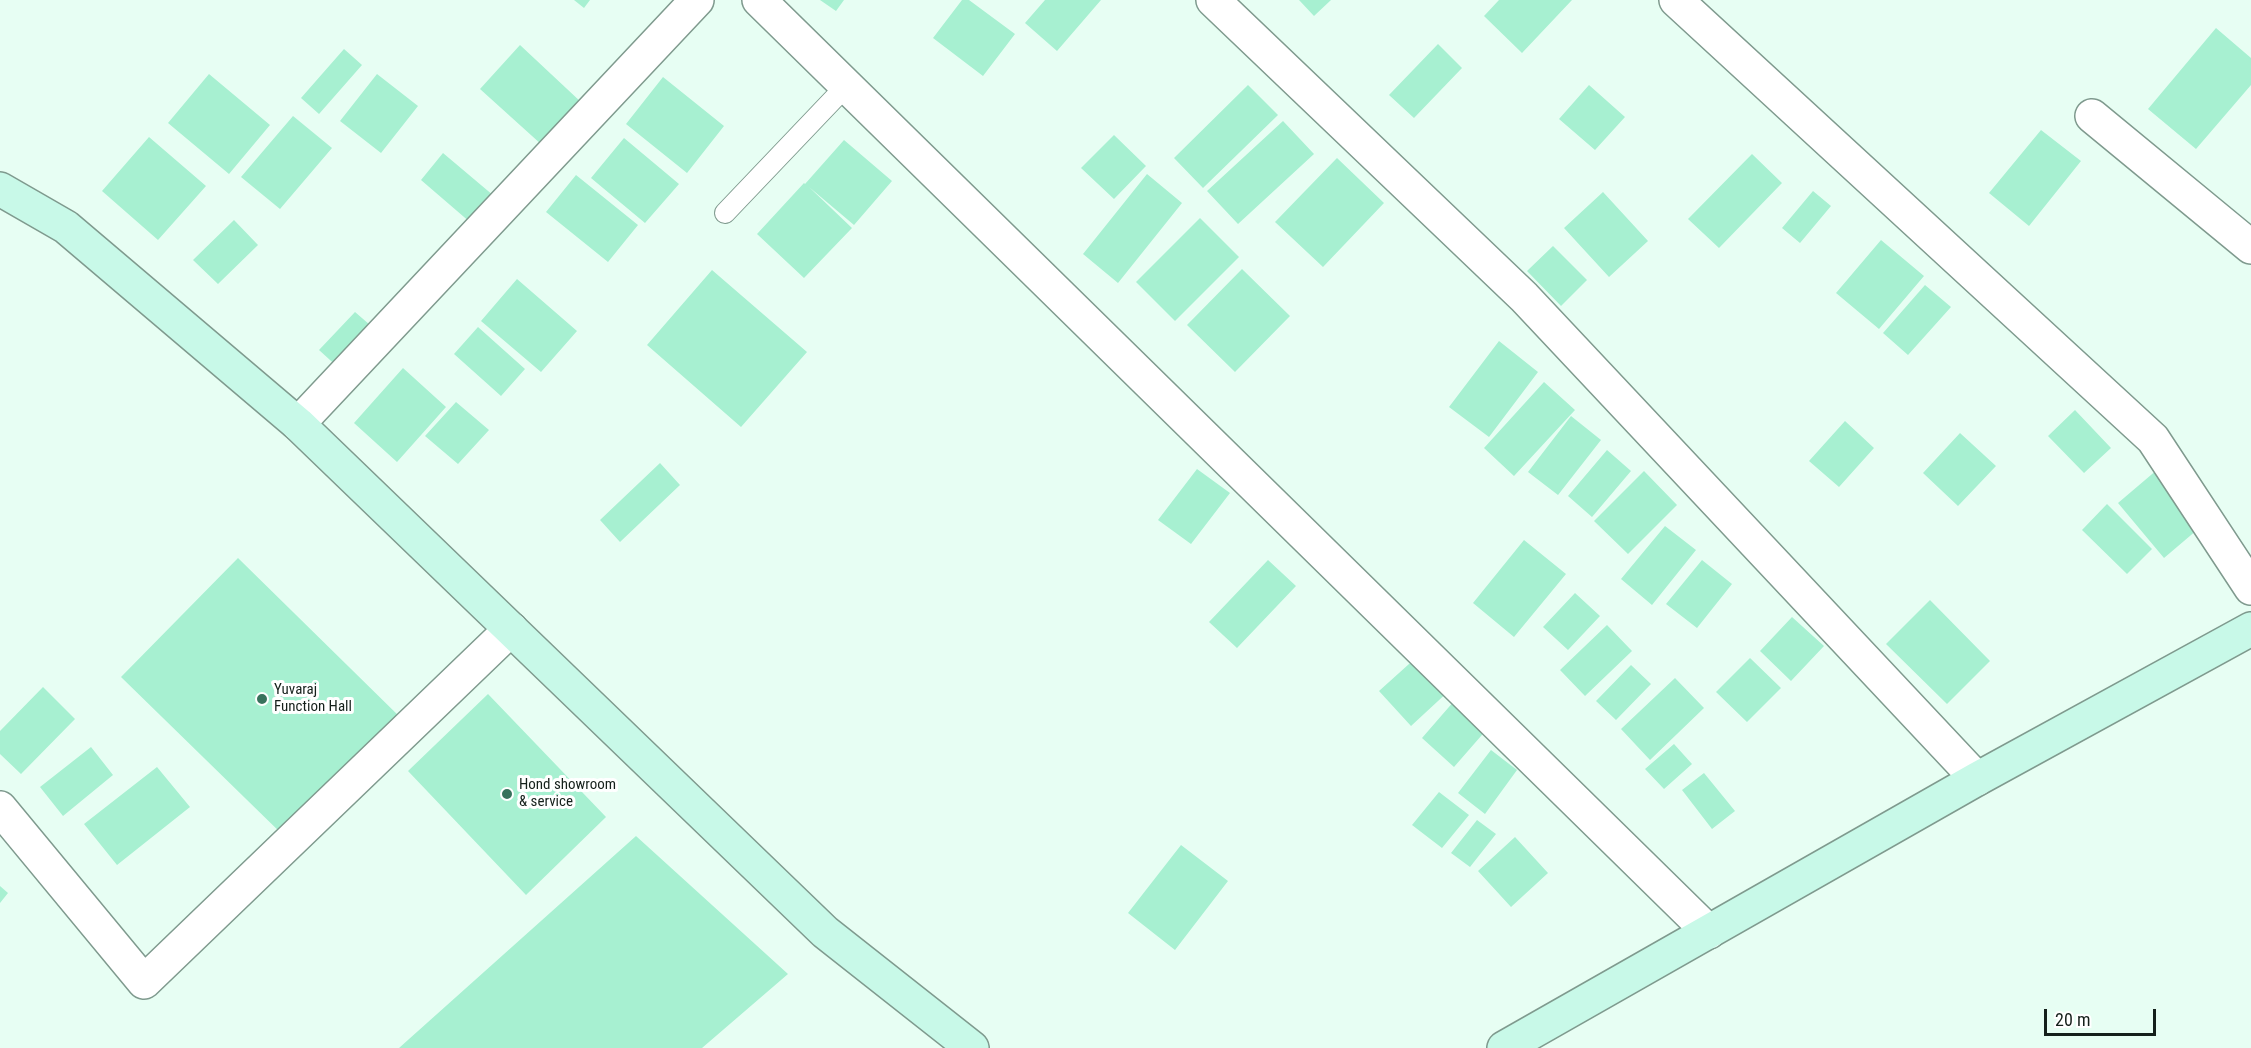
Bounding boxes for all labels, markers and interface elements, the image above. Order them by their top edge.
place label: Yuvaraj Function Hall [274,681,352,716]
marker: Yuvaraj Function Hall [255,692,269,706]
place label: Hond showroom & service [519,776,616,811]
marker: Hond showroom & service [500,787,514,801]
scale bar [2047,997,2160,1035]
text: 20 m [2055,1009,2090,1030]

